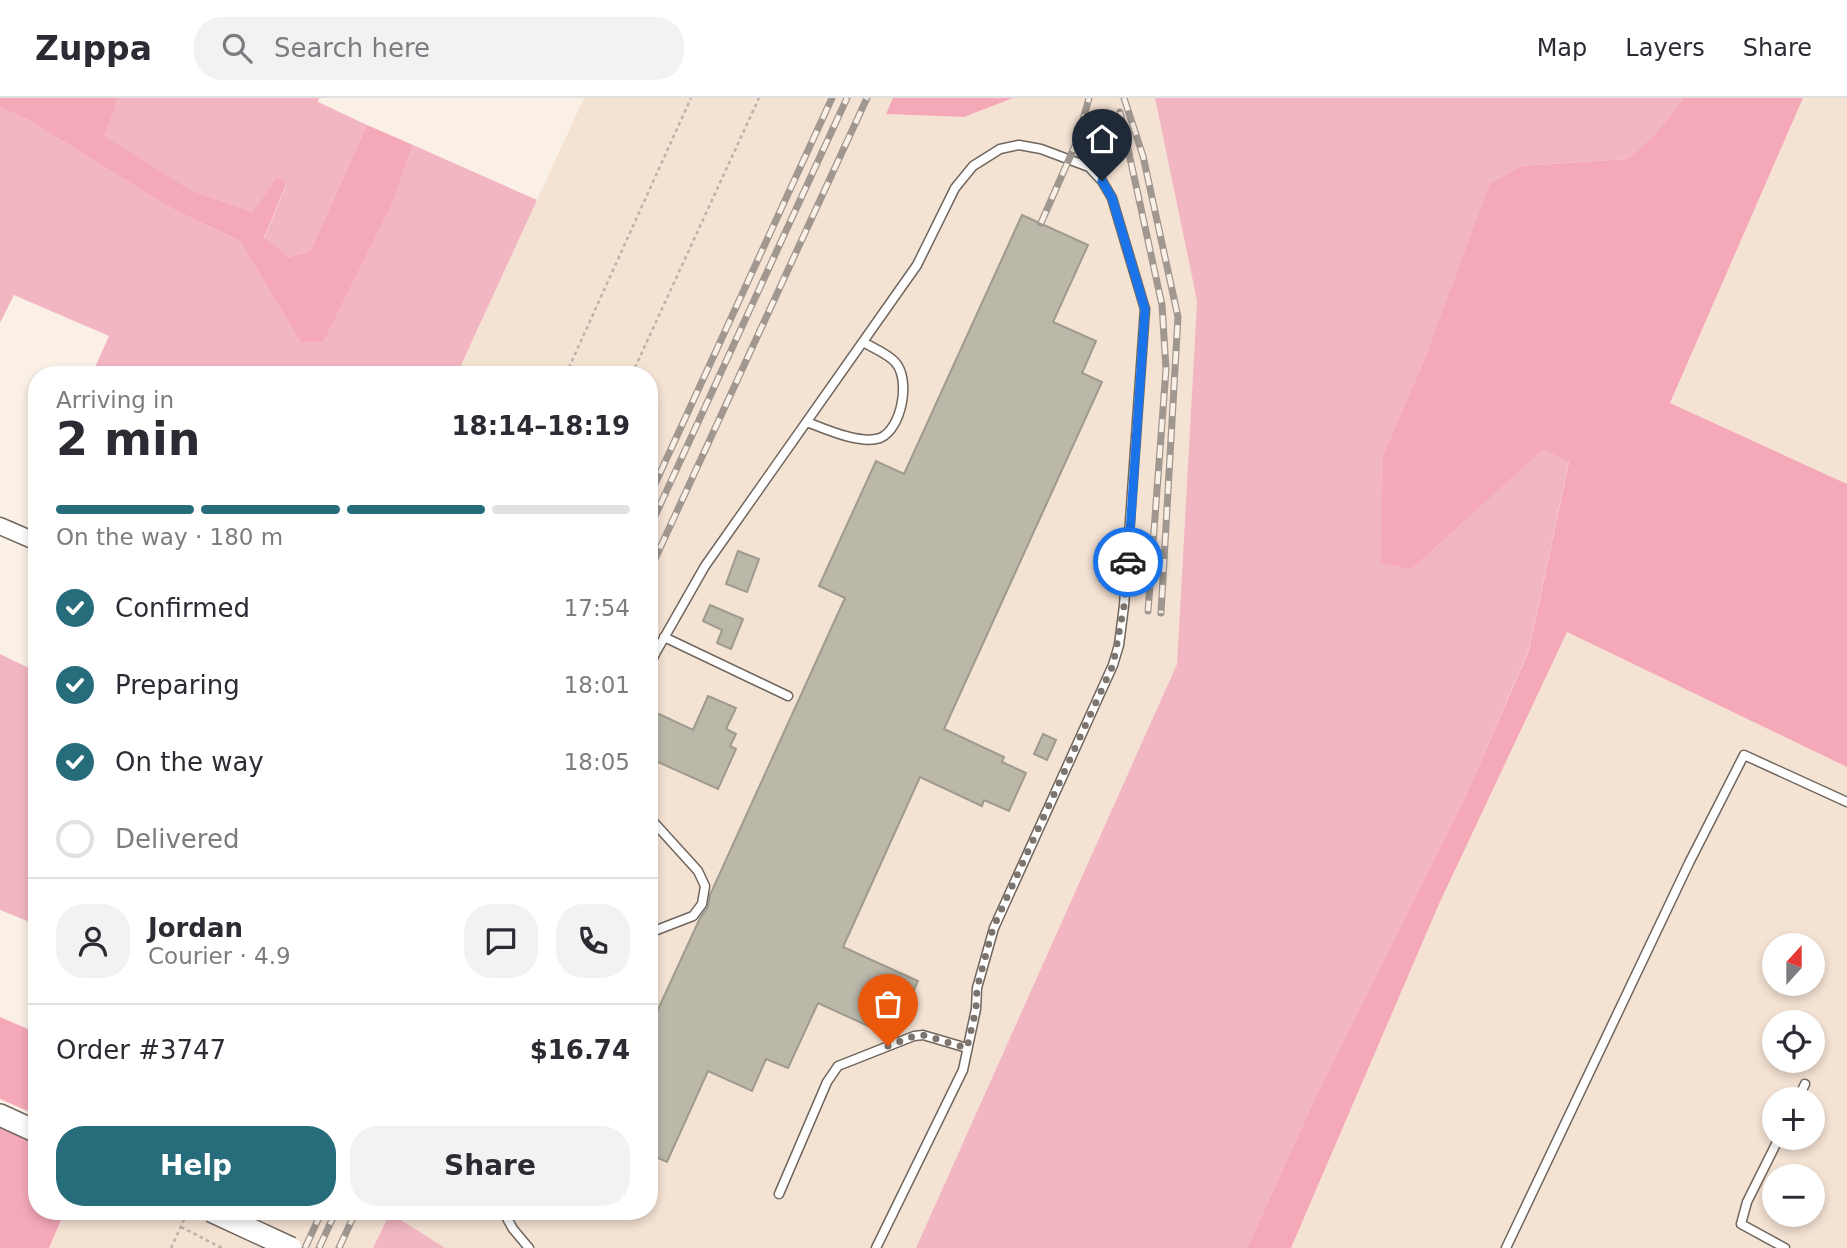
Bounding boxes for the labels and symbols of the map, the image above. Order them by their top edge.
pin [1072,109,1132,181]
courier [1093,527,1163,597]
north arrow [1762,933,1825,996]
pin [858,974,918,1046]

